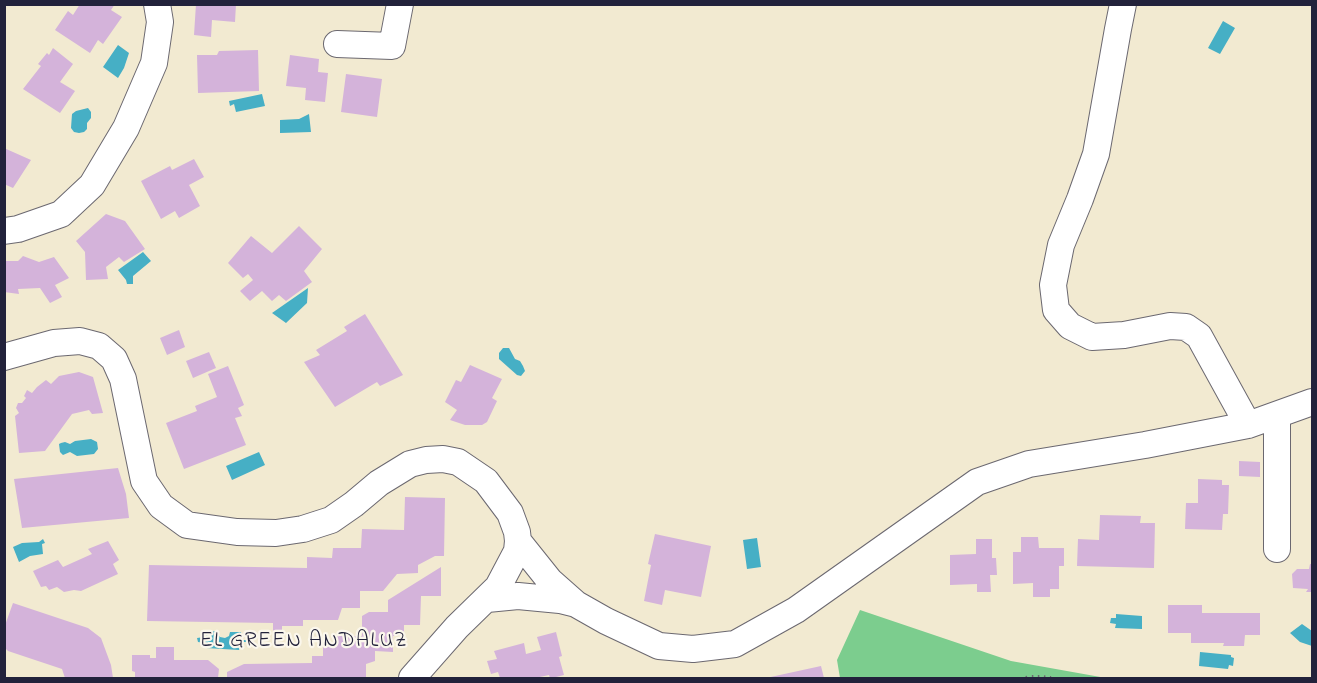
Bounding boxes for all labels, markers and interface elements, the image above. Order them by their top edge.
district label: EL GREEN ANDALUZ [200,630,408,656]

